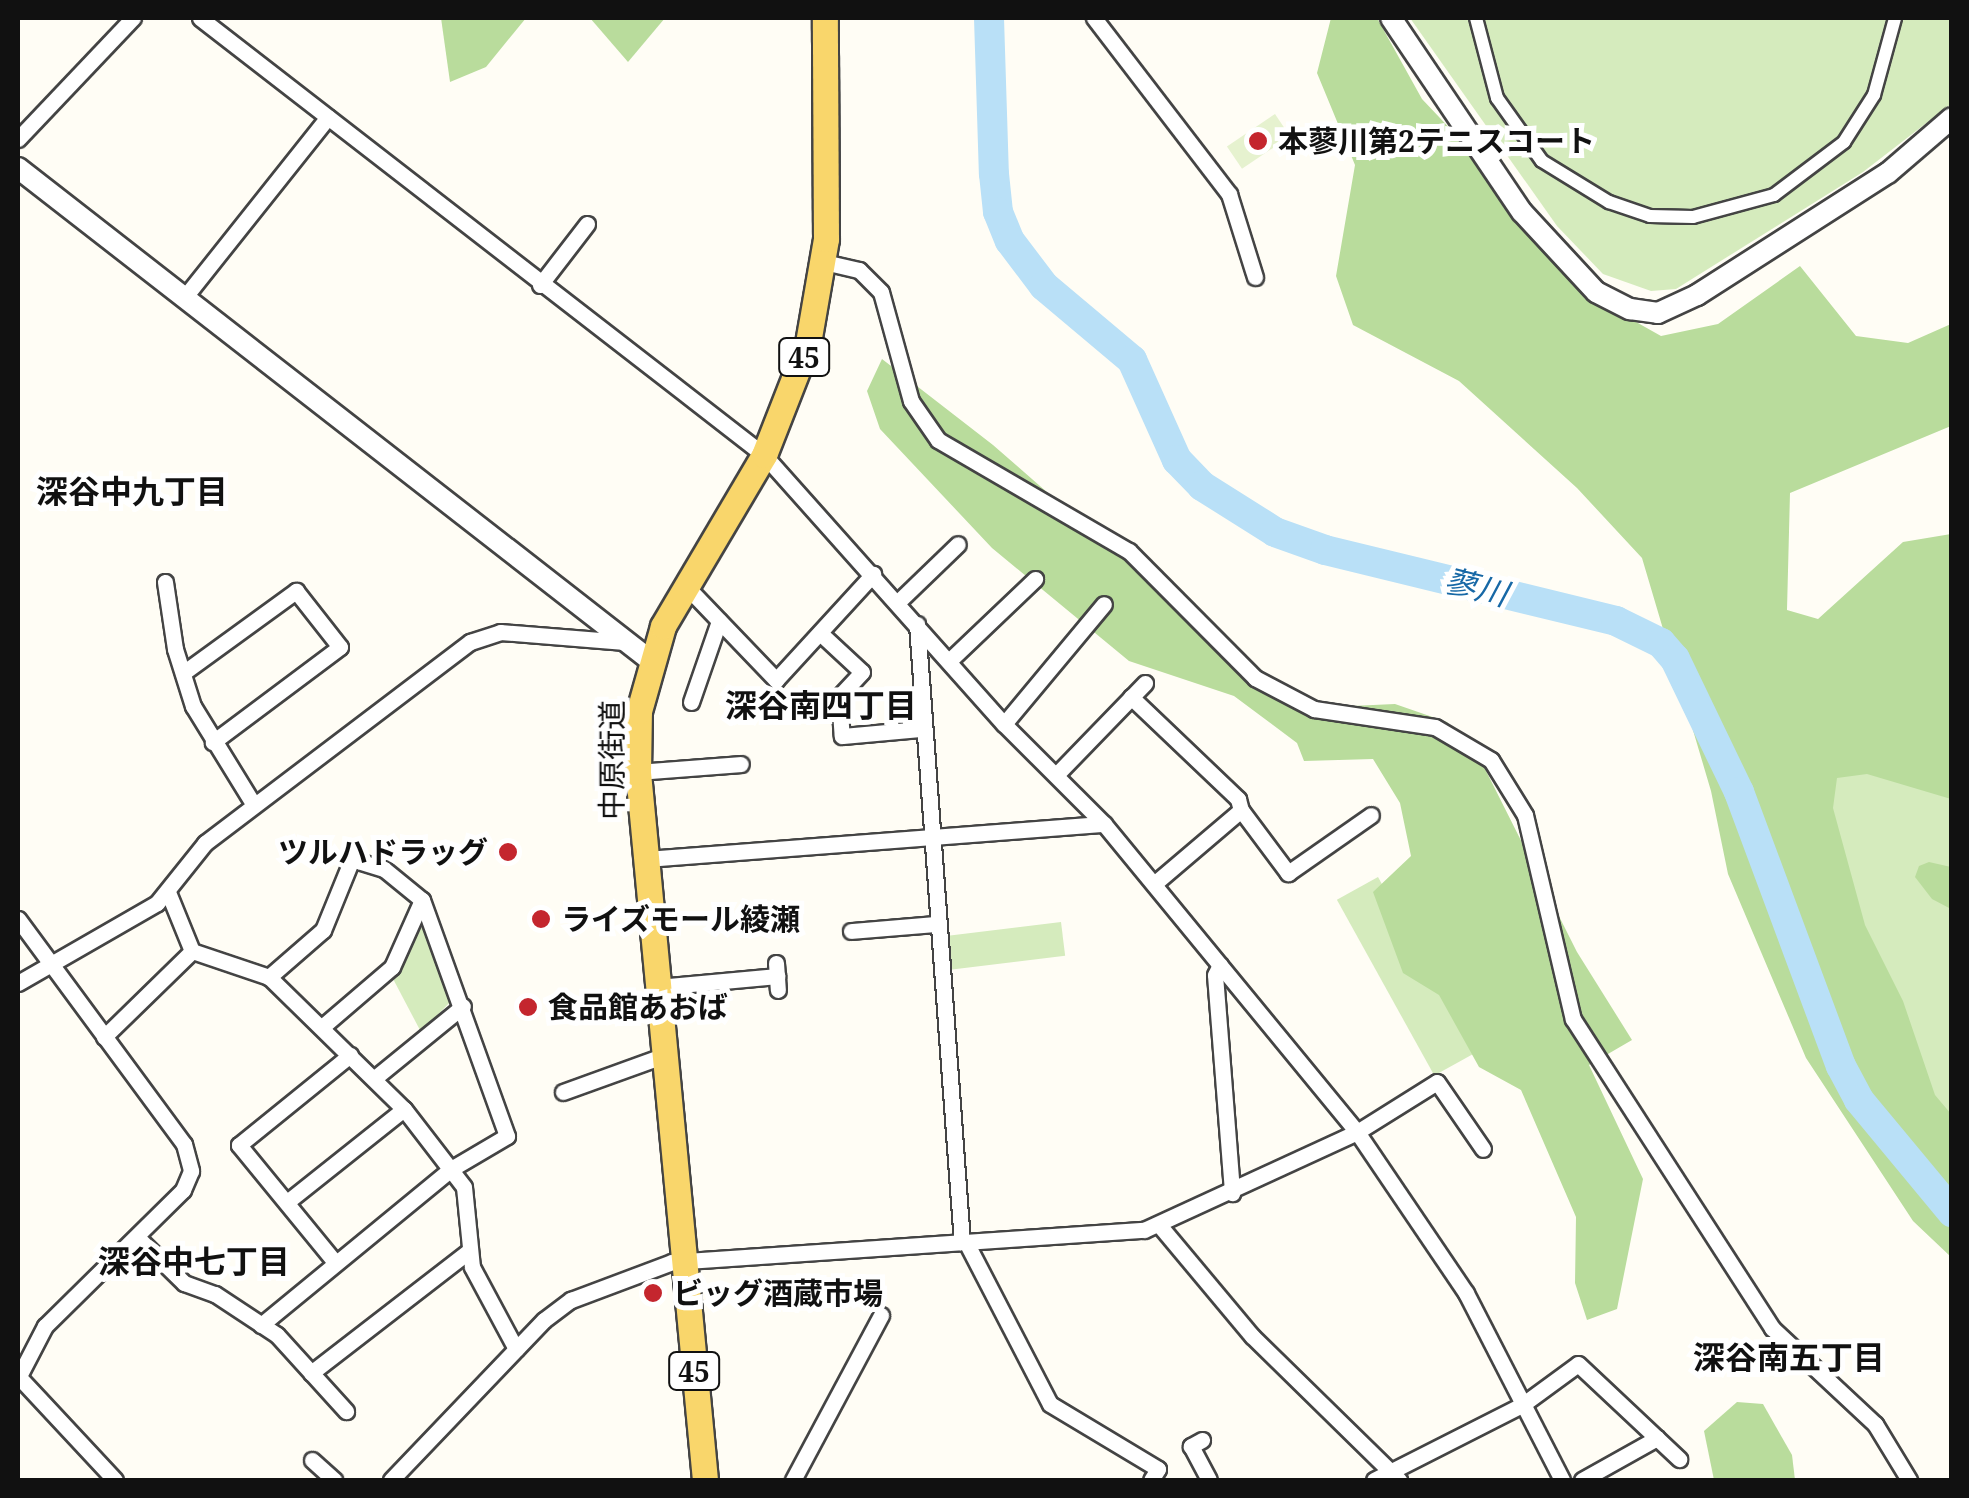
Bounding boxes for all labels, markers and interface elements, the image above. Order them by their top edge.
place label: 本蓼川第2テニスコート [1278,123,1595,159]
marker: 本蓼川第2テニスコート [1247,130,1269,152]
road number: 45 [776,334,832,380]
district label: 深谷中九丁目 [36,472,228,510]
water label: 蓼川 [1440,561,1512,613]
district label: 深谷南四丁目 [725,686,917,724]
street label: 中原街道 [594,700,630,820]
place label: ツルハドラッグ [278,834,488,870]
marker: ツルハドラッグ [497,841,519,863]
place label: ライズモール綾瀬 [561,901,801,937]
marker: ライズモール綾瀬 [530,908,552,930]
place label: 食品館あおば [548,989,728,1025]
marker: 食品館あおば [517,996,539,1018]
district label: 深谷中七丁目 [98,1242,290,1280]
place label: ビッグ酒蔵市場 [673,1275,883,1311]
marker: ビッグ酒蔵市場 [642,1282,664,1304]
district label: 深谷南五丁目 [1693,1338,1885,1376]
road number: 45 [666,1348,722,1394]

